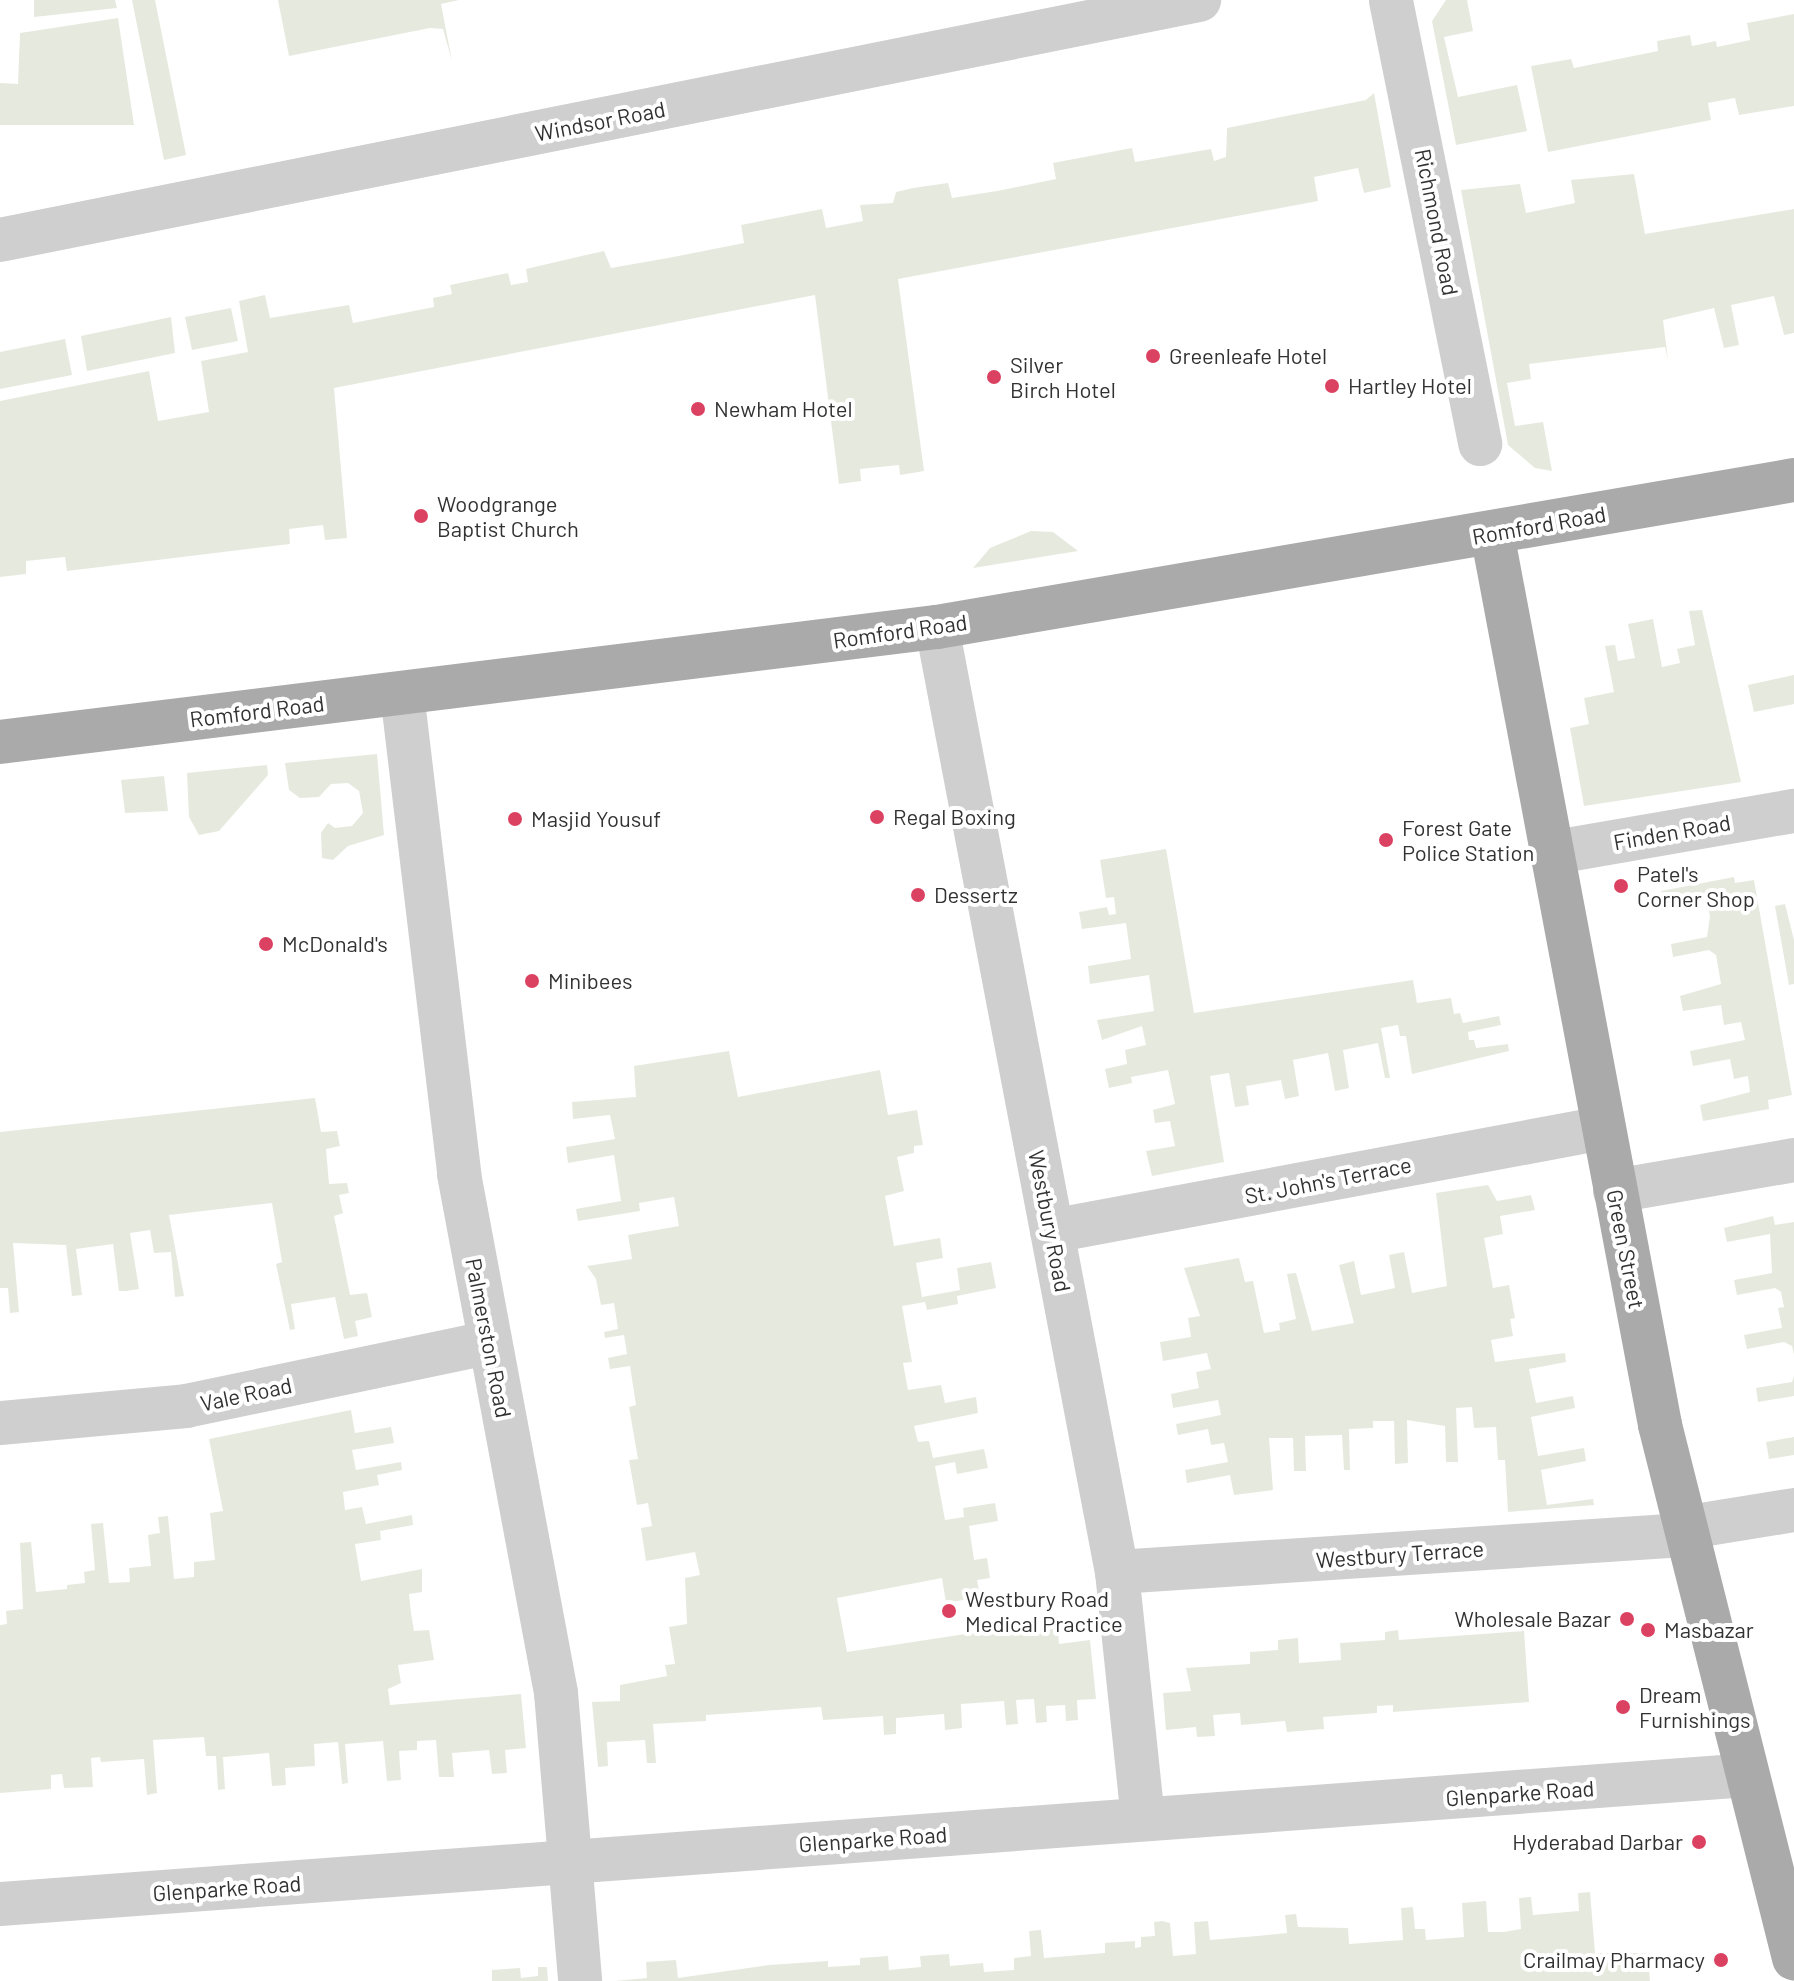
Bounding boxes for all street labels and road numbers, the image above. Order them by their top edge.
street label: Windsor Road [533,95,667,147]
street label: Richmond Road [1410,146,1464,298]
street label: Romford Road [1470,500,1608,550]
street label: Romford Road [831,609,969,653]
street label: Romford Road [188,690,326,732]
street label: Finden Road [1611,809,1733,855]
street label: Westbury Road [1023,1148,1077,1294]
street label: St. John's Terrace [1242,1151,1414,1209]
street label: Green Street [1601,1187,1651,1311]
street label: Palmerston Road [461,1256,517,1420]
street label: Vale Road [198,1371,294,1417]
street label: Westbury Terrace [1315,1535,1485,1573]
street label: Glenparke Road [1445,1775,1595,1811]
street label: Glenparke Road [798,1821,948,1857]
street label: Glenparke Road [152,1870,302,1906]

